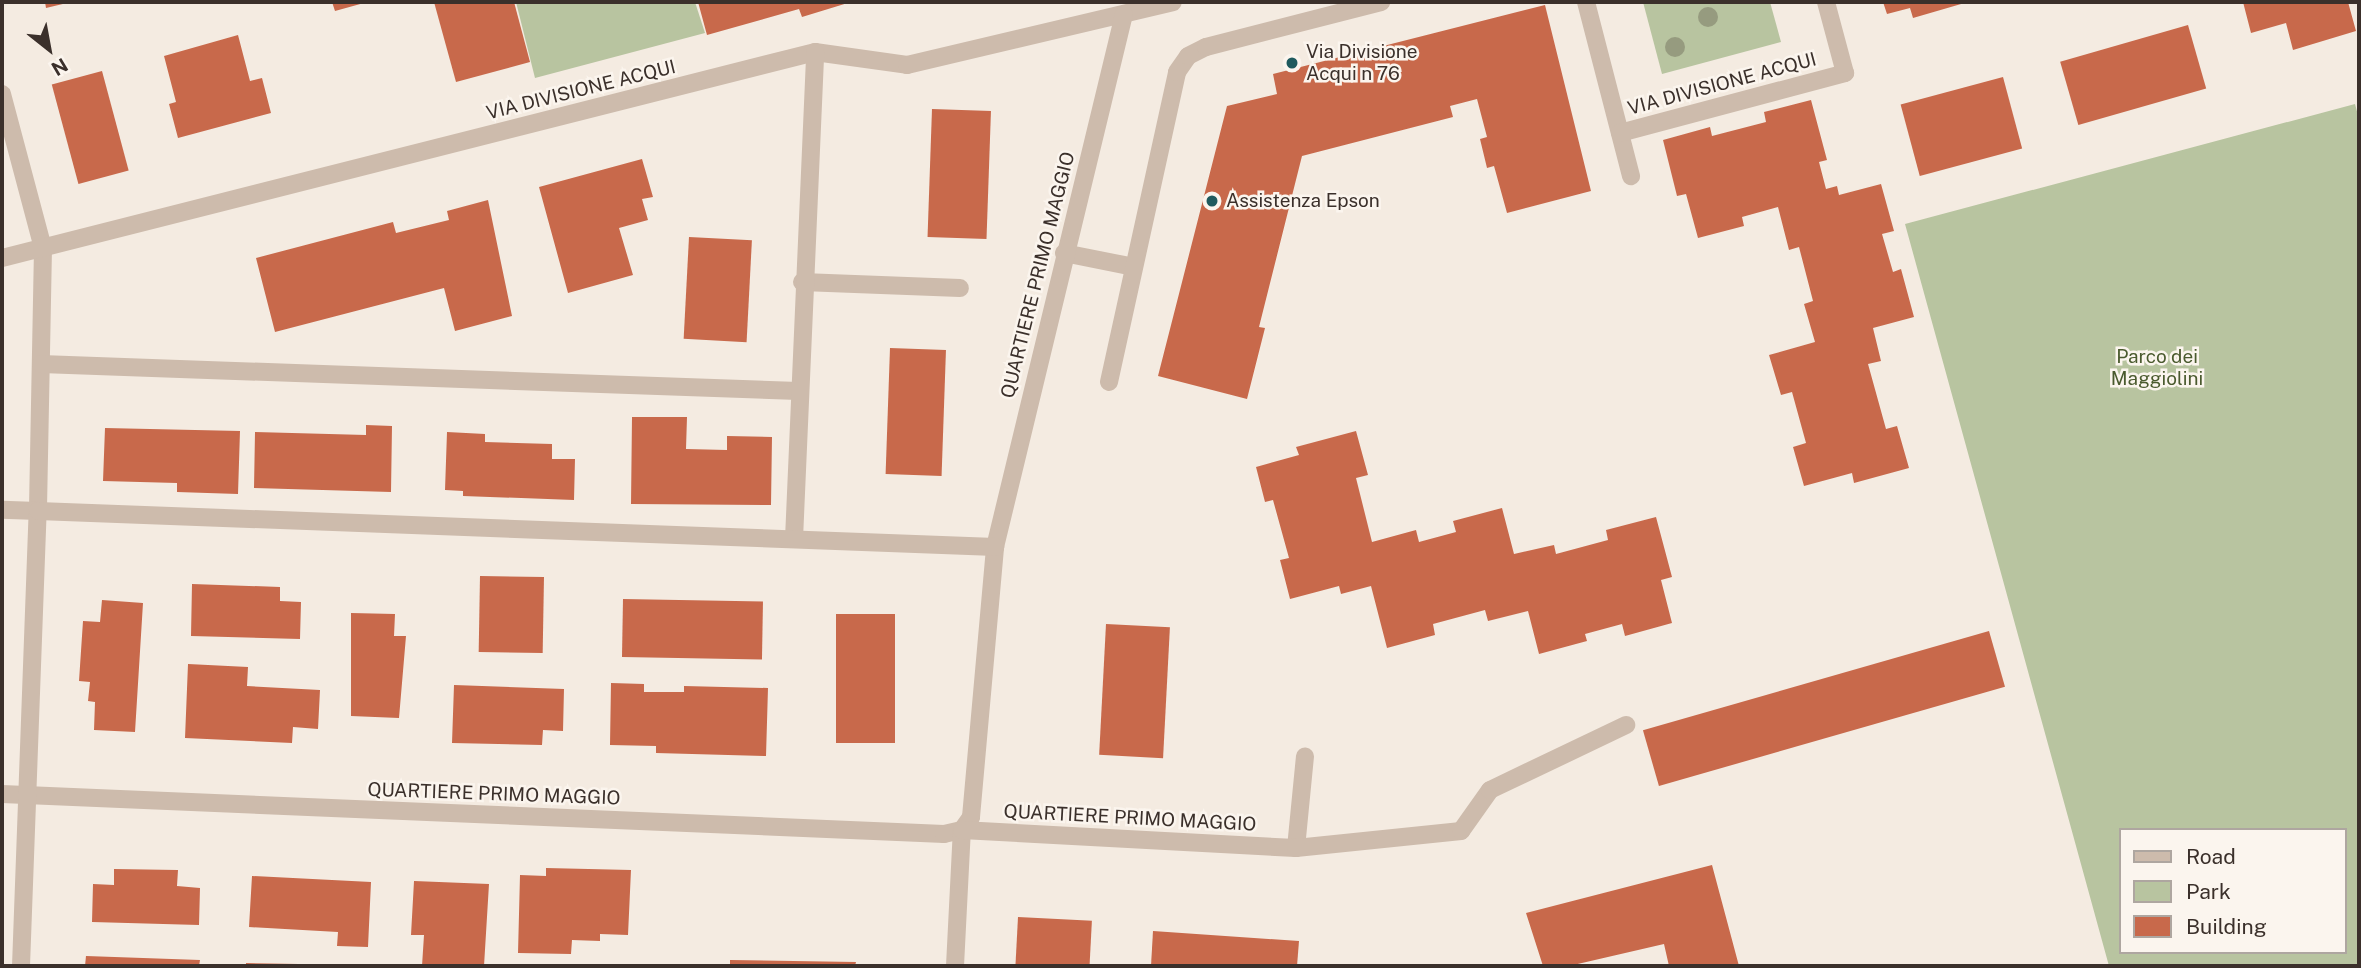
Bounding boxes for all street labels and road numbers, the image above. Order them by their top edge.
street label: VIA DIVISIONE ACQUI [1625,48,1819,120]
street label: VIA DIVISIONE ACQUI [484,55,678,125]
street label: QUARTIERE PRIMO MAGGIO [996,149,1080,401]
street label: QUARTIERE PRIMO MAGGIO [367,778,621,810]
street label: QUARTIERE PRIMO MAGGIO [1003,800,1257,836]

